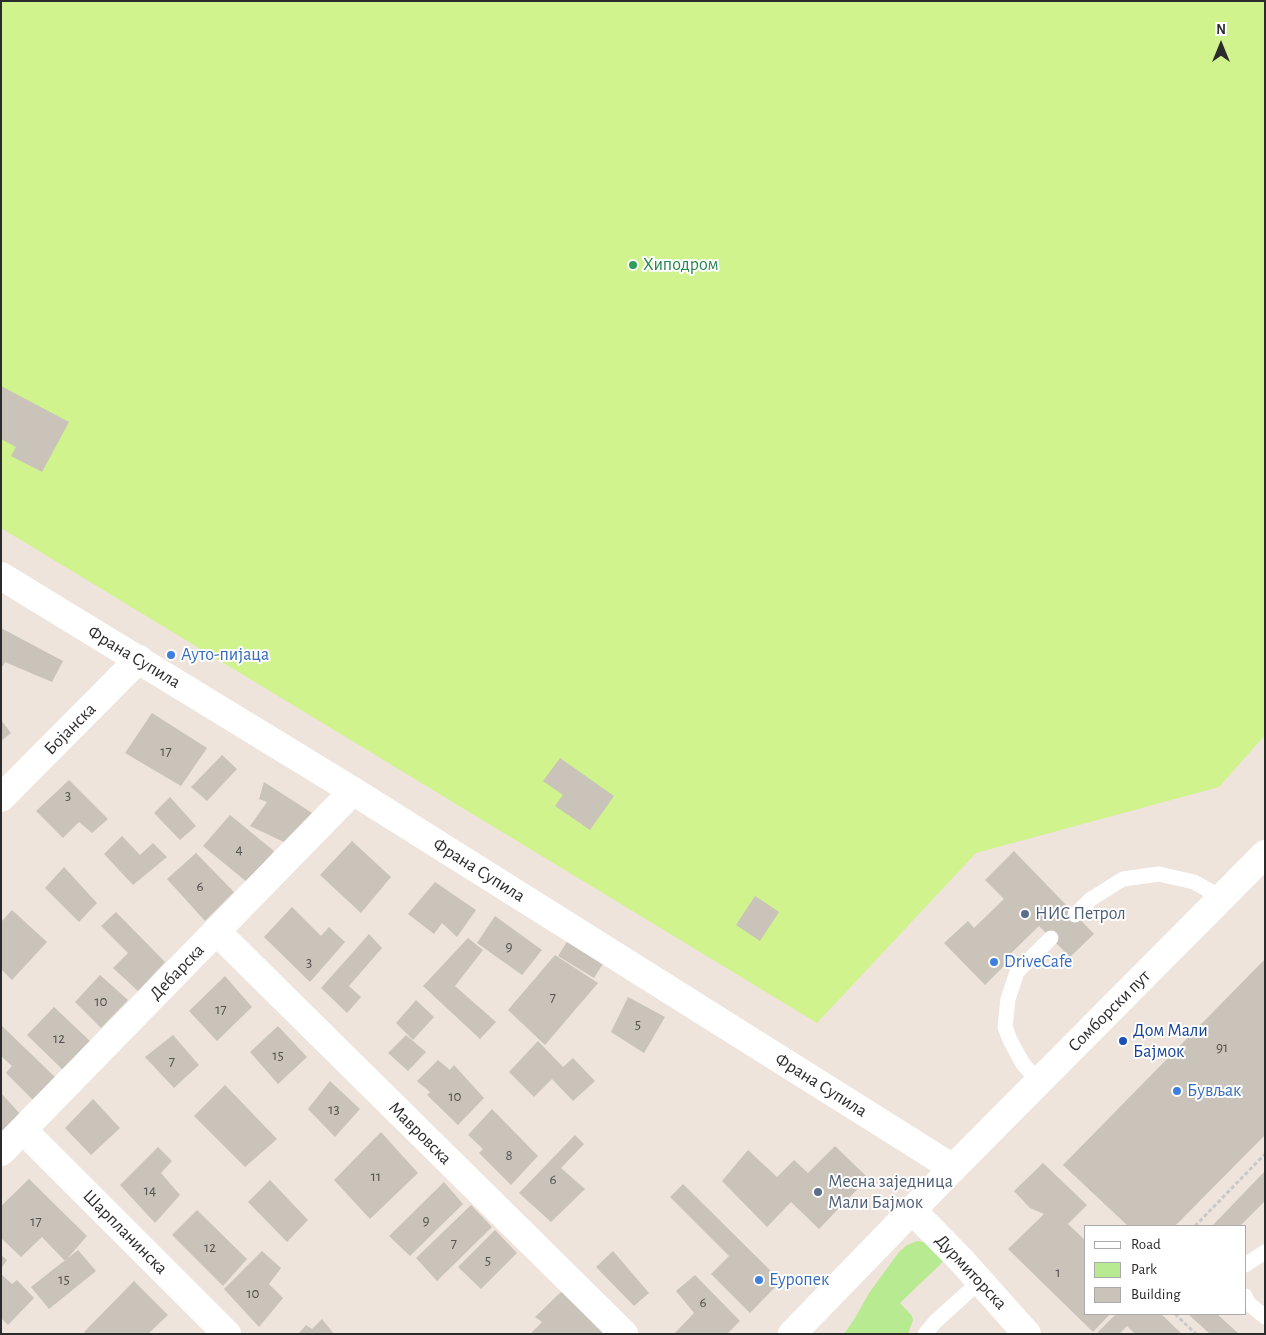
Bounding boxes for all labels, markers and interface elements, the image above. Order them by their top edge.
north arrow [1196,20,1246,70]
text: N [1216,23,1226,37]
place label: Хиподром [643,254,719,276]
marker: Хиподром [627,259,639,271]
street label: Франа Супила [84,621,184,693]
place label: Ауто-пијаца [181,644,269,666]
marker: Ауто-пијаца [165,649,177,661]
street label: Бојанска [39,698,101,760]
house number: 17 [160,742,172,760]
house number: 3 [65,786,71,804]
street label: Франа Супила [429,833,529,907]
house number: 4 [235,840,243,858]
house number: 6 [196,877,204,895]
place label: НИС Петрол [1035,903,1126,925]
marker: НИС Петрол [1019,908,1031,920]
house number: 9 [505,937,513,955]
street label: Дебарска [145,939,209,1005]
place label: DriveCafe [1004,951,1072,973]
house number: 3 [306,953,312,971]
marker: DriveCafe [988,956,1000,968]
street label: Сомборски пут [1063,965,1155,1057]
house number: 7 [550,988,556,1006]
house number: 10 [94,992,108,1010]
house number: 17 [215,1000,227,1018]
house number: 5 [635,1015,641,1033]
place label: Дом Мали Бајмок [1133,1020,1208,1062]
house number: 12 [53,1029,65,1047]
marker: Дом Мали Бајмок [1117,1035,1129,1047]
house number: 91 [1216,1038,1228,1056]
house number: 15 [272,1046,284,1064]
street label: Франа Супила [771,1048,871,1122]
house number: 7 [169,1052,175,1070]
place label: Бувљак [1187,1080,1241,1102]
marker: Бувљак [1171,1085,1183,1097]
house number: 10 [448,1087,462,1105]
street label: Мавровска [384,1097,456,1169]
house number: 13 [328,1100,340,1118]
house number: 8 [505,1146,513,1164]
house number: 11 [371,1167,381,1185]
house number: 6 [549,1170,557,1188]
place label: Месна заједница Мали Бајмок [828,1171,953,1214]
house number: 14 [144,1181,156,1199]
street label: Шарпланинска [78,1185,172,1279]
marker: Месна заједница Мали Бајмок [812,1186,824,1198]
house number: 9 [422,1211,430,1229]
house number: 17 [30,1212,42,1230]
legend [1084,1225,1246,1315]
street label: Дурмиторска [931,1230,1011,1314]
house number: 7 [451,1234,457,1252]
text: Road [1131,1237,1161,1252]
house number: 12 [204,1238,216,1256]
house number: 5 [485,1251,491,1269]
text: Park [1131,1262,1157,1277]
house number: 1 [1055,1263,1061,1281]
place label: Еуропек [769,1269,829,1291]
house number: 15 [58,1270,70,1288]
marker: Еуропек [753,1274,765,1286]
house number: 10 [246,1284,260,1302]
text: Building [1131,1287,1181,1302]
house number: 6 [699,1293,707,1311]

